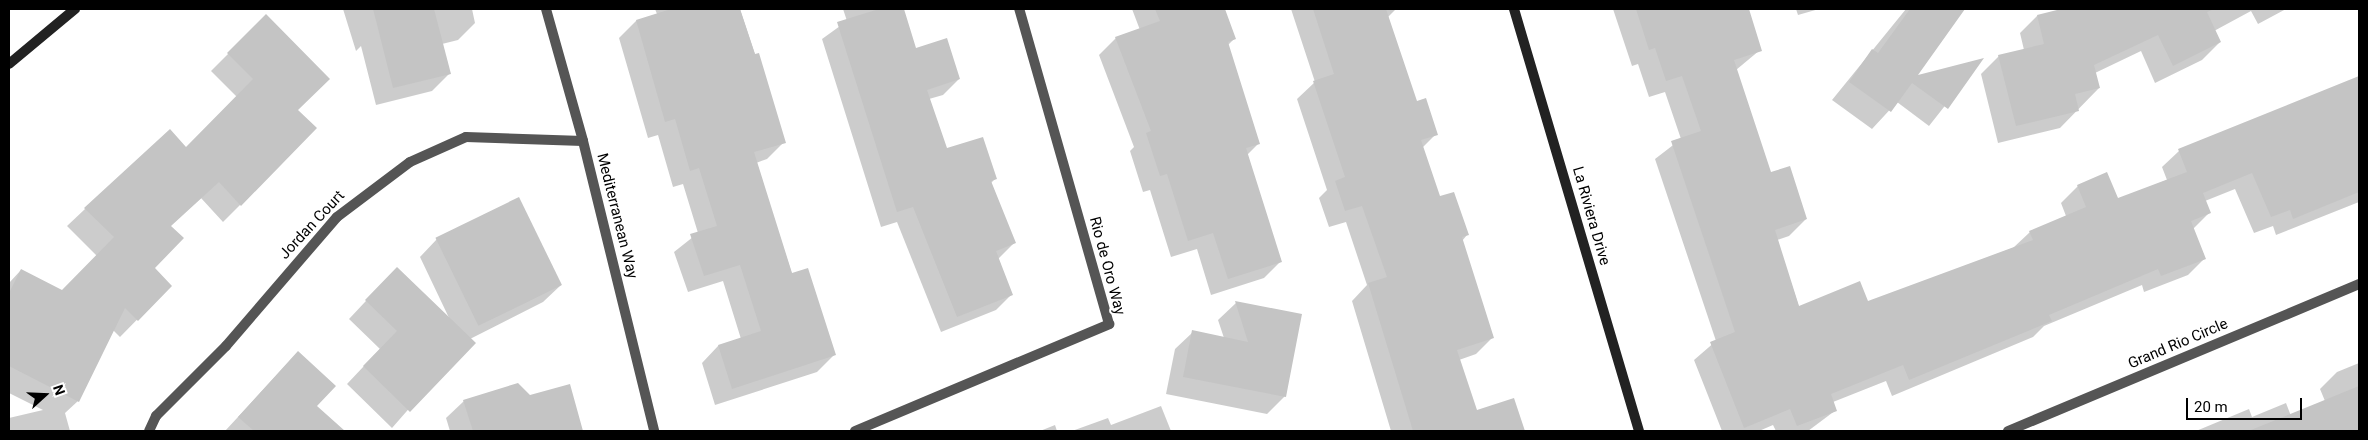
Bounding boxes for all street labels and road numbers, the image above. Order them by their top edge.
street label: Mediterranean Way [593,151,641,281]
street label: La Riviera Drive [1568,164,1614,268]
street label: Jordan Court [276,187,348,263]
street label: Rio de Oro Way [1085,215,1129,317]
street label: Grand Rio Circle [2125,315,2231,373]

